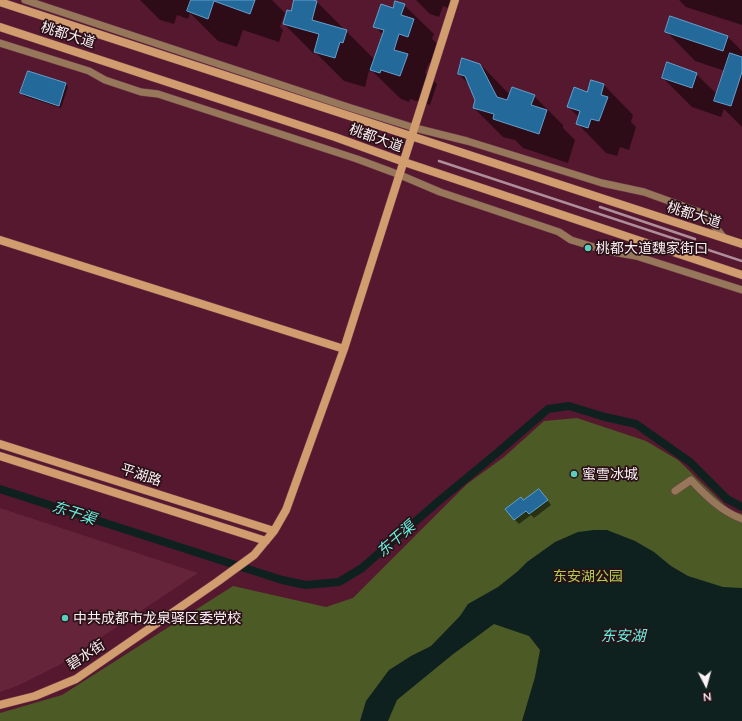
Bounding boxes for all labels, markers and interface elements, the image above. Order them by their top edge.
street label: 桃都大道 [39,18,97,52]
street label: 桃都大道 [347,121,405,155]
street label: 桃都大道 [665,198,723,232]
place label: 桃都大道魏家街口 [596,240,708,256]
marker: 桃都大道魏家街口 [583,243,593,253]
street label: 平湖路 [118,461,164,489]
place label: 蜜雪冰城 [582,466,638,482]
marker: 蜜雪冰城 [569,469,579,479]
water label: 东干渠 [50,497,98,529]
water label: 东干渠 [373,517,419,561]
park label: 东安湖公园 [553,568,623,584]
place label: 中共成都市龙泉驿区委党校 [73,610,241,626]
marker: 中共成都市龙泉驿区委党校 [60,613,70,623]
water label: 东安湖 [601,627,645,645]
street label: 碧水街 [64,637,108,673]
north arrow [686,665,726,705]
text: N [702,691,712,704]

